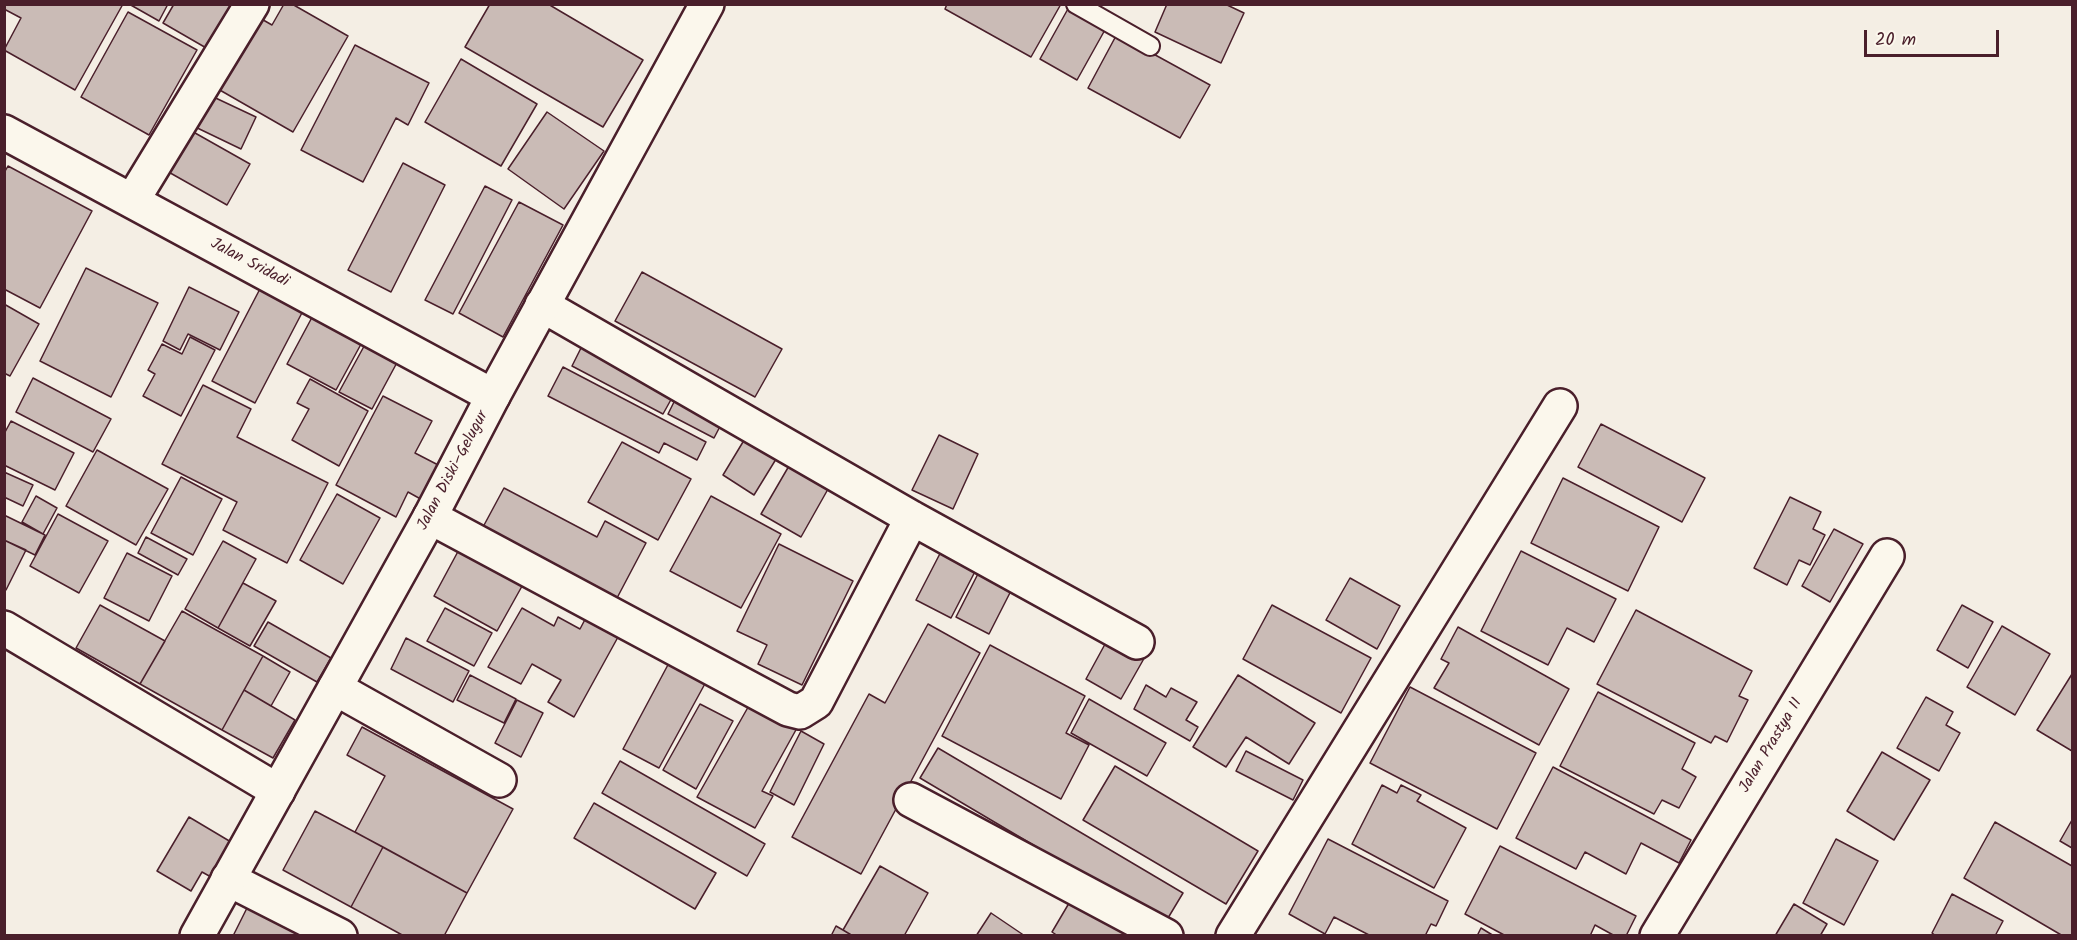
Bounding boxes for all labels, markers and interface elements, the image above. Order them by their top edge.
scale bar [1867,18,2002,56]
text: 20 m [1875,26,1916,55]
street label: Jalan Sridadi [206,235,292,293]
street label: Jalan Diski–Gelugur [414,408,494,534]
street label: Jalan Prastya II [1736,695,1808,797]

